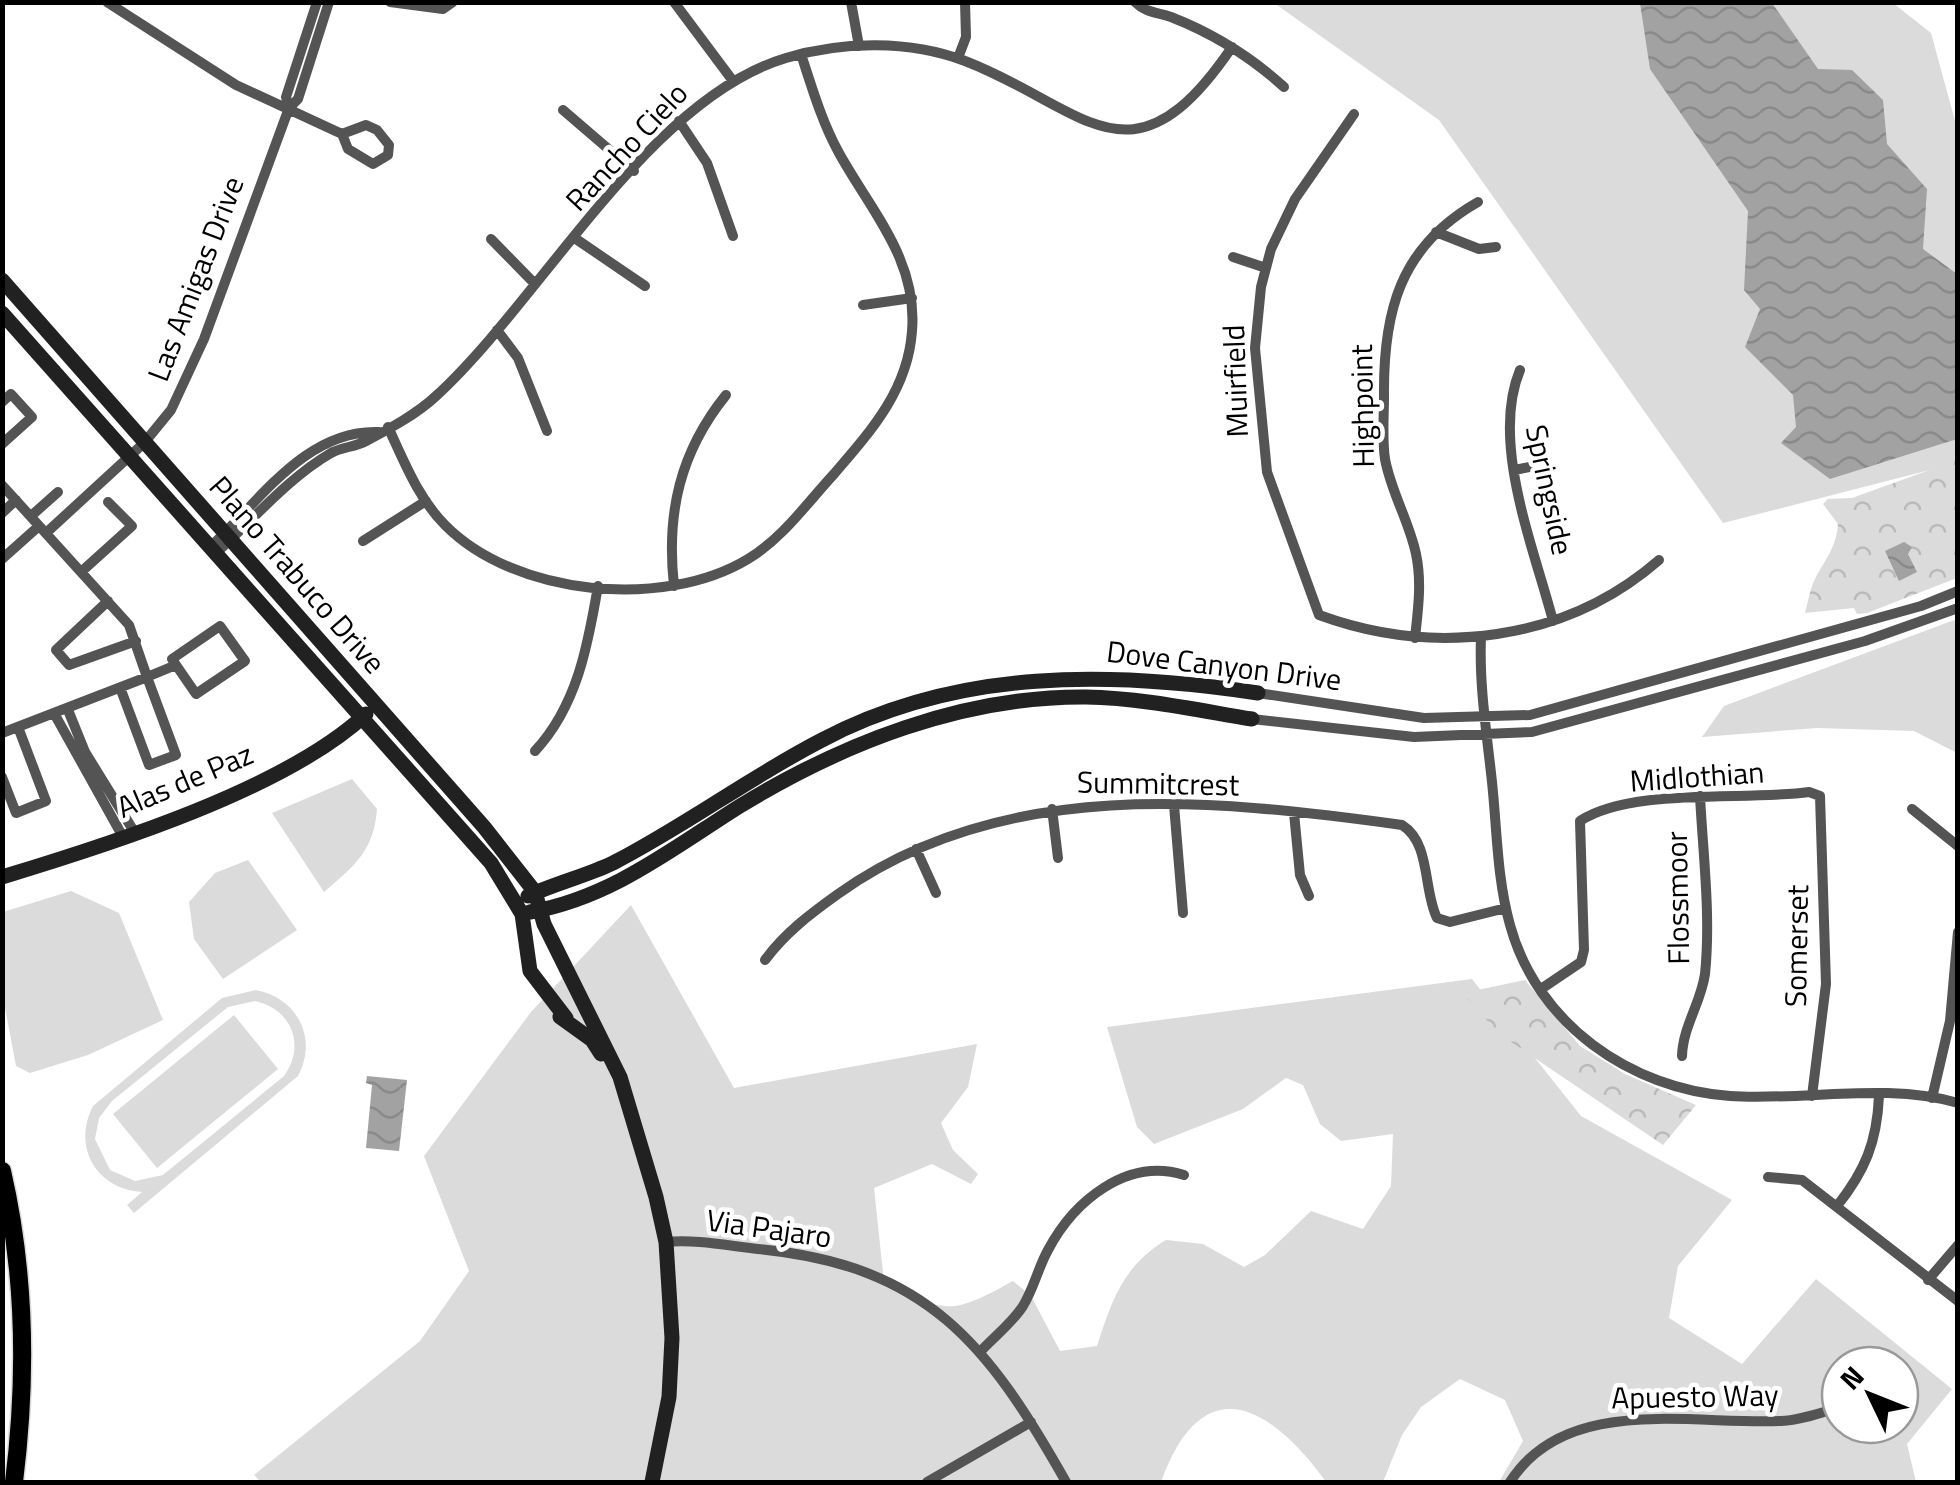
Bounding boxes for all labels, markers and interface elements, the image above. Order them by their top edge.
street label: Rancho Cielo [554,71,698,221]
street label: Las Amigas Drive [135,170,255,388]
street label: Muirfield [1210,324,1260,438]
street label: Highpoint [1338,344,1386,468]
street label: Springside [1514,420,1586,559]
street label: Plano Trabuco Drive [199,465,397,684]
street label: Dove Canyon Drive [1104,628,1344,702]
street label: Alas de Paz [109,731,260,829]
street label: Midlothian [1628,748,1766,804]
street label: Summitcrest [1077,759,1240,807]
street label: Flossmoor [1653,831,1701,965]
street label: Somerset [1772,884,1820,1007]
street label: Via Pajaro [704,1196,835,1260]
north arrow [1820,1345,1920,1445]
text: N [1829,1356,1874,1399]
street label: Apuesto Way [1611,1372,1779,1420]

